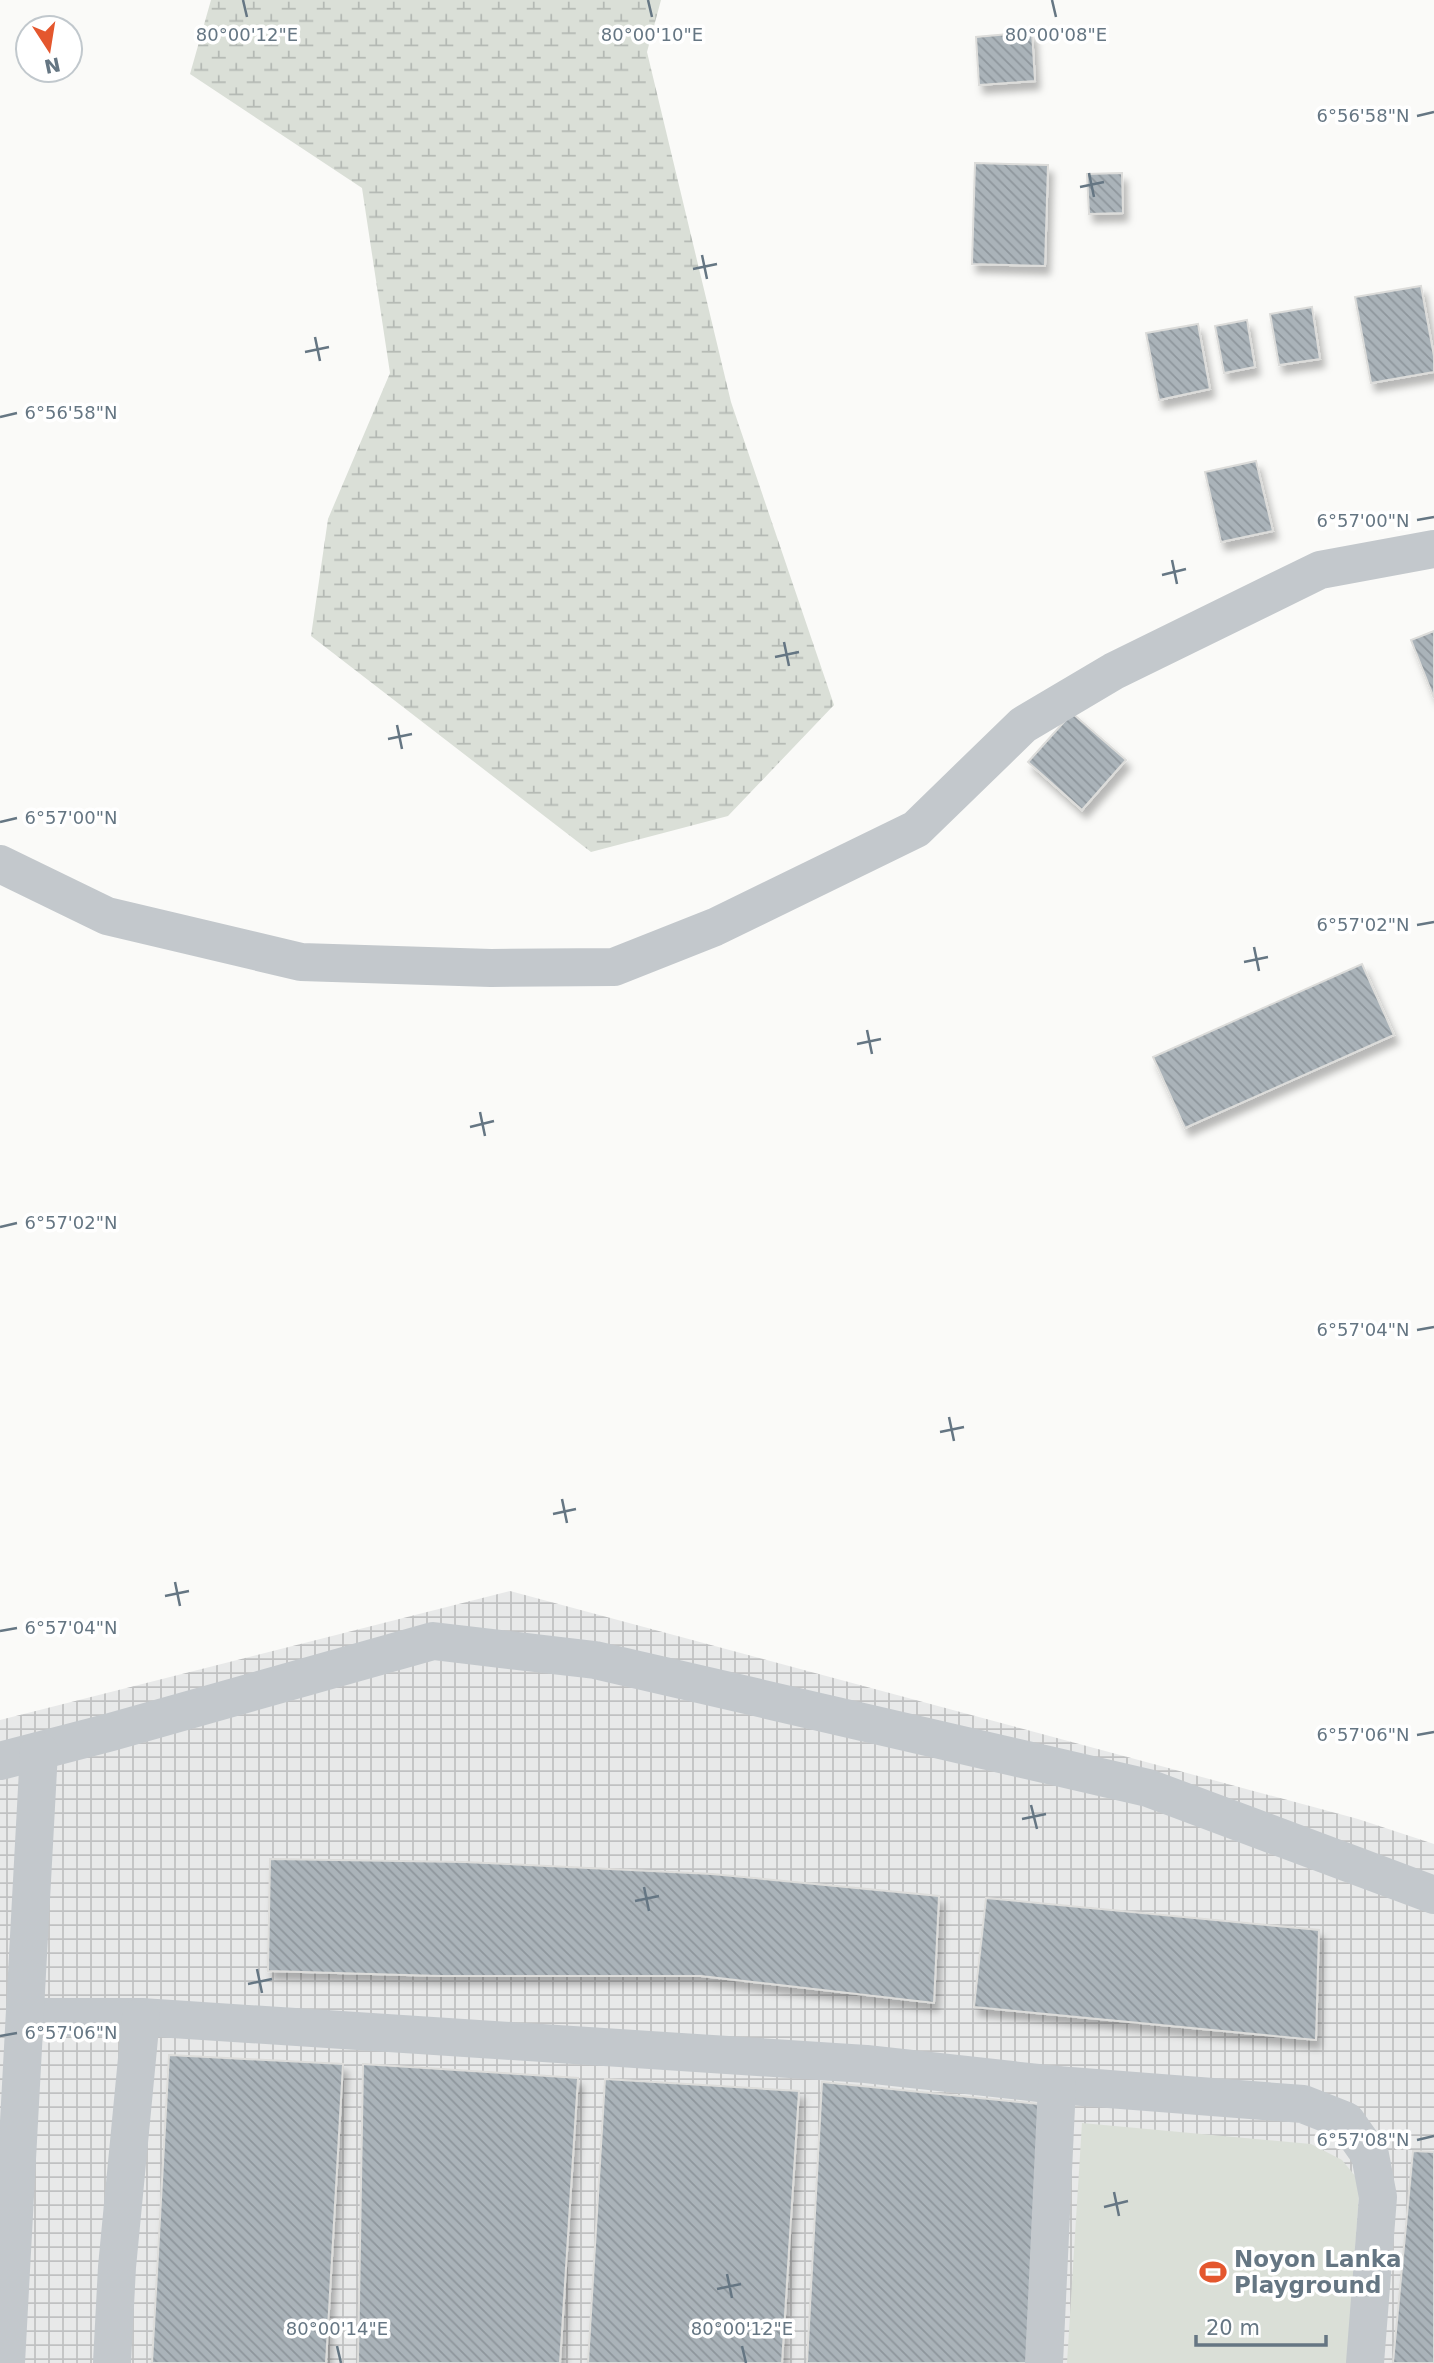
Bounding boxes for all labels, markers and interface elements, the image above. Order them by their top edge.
north arrow [14,14,84,84]
text: 80°00'12"E [196,24,298,45]
text: 80°00'10"E [601,24,703,45]
text: 80°00'08"E [1005,24,1107,45]
text: N [42,53,63,78]
text: 6°56'58"N [1317,105,1409,126]
text: 6°56'58"N [25,402,117,423]
text: 6°57'00"N [1317,510,1409,531]
text: 6°57'00"N [25,807,117,828]
text: 6°57'02"N [1317,914,1409,935]
text: 6°57'02"N [25,1212,117,1233]
text: 6°57'04"N [1317,1319,1409,1340]
text: 6°57'04"N [25,1617,117,1638]
text: 6°57'06"N [1317,1724,1409,1745]
text: 6°57'06"N [25,2022,117,2043]
text: 6°57'08"N [1317,2129,1409,2150]
place label: Noyon Lanka Playground [1234,2246,1402,2298]
sports icon: Noyon Lanka Playground [1198,2257,1228,2287]
scale bar [1196,2304,1326,2348]
text: 20 m [1206,2316,1260,2340]
text: 80°00'14"E [286,2318,388,2339]
text: 80°00'12"E [691,2318,793,2339]

